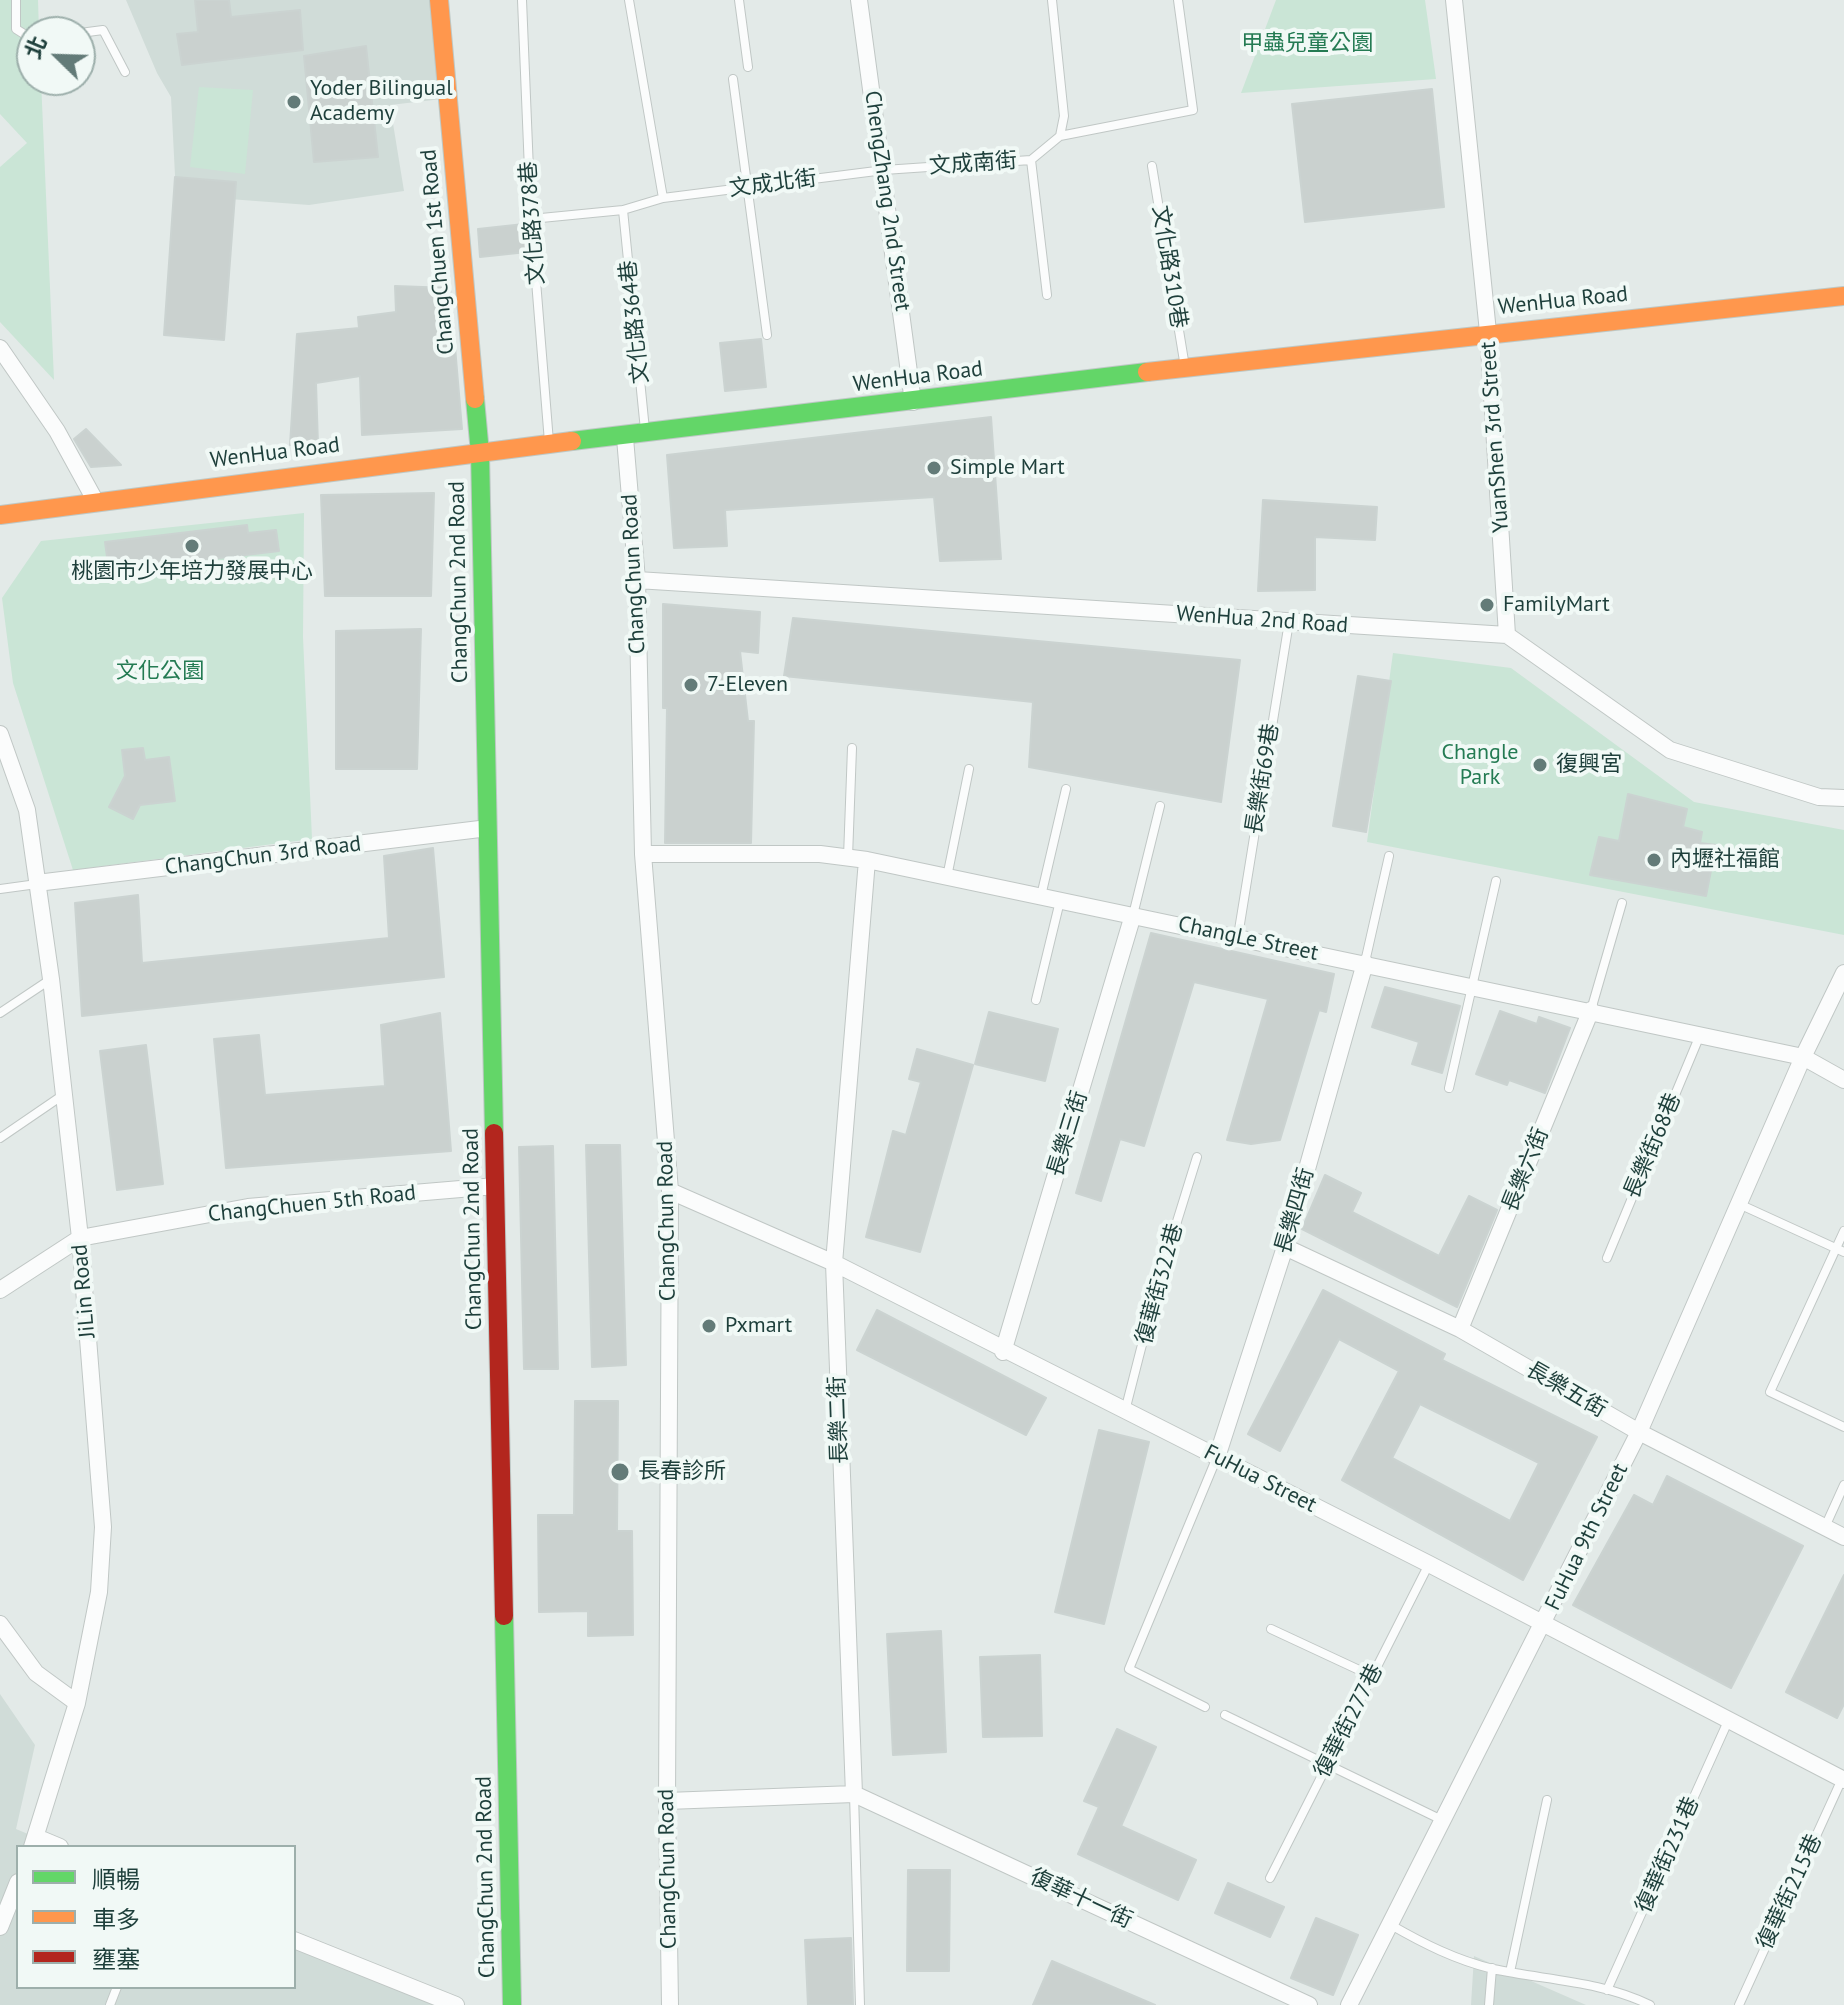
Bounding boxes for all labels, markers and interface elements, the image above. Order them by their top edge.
north arrow [16,16,96,96]
park label: 甲蟲兒童公園 [1241,31,1373,57]
text: 北 [19,32,53,63]
place label: Yoder Bilingual Academy [310,76,453,128]
street label: ChengZhang 2nd Street [858,89,916,313]
marker: Yoder Bilingual Academy [285,93,303,111]
street label: ChangChuen 1st Road [416,148,460,356]
street label: 文成南街 [928,148,1018,180]
street label: 文化路378巷 [516,160,550,286]
street label: 文成北街 [728,166,818,202]
street label: 文化路310巷 [1146,204,1192,330]
street label: 文化路364巷 [615,259,655,385]
street label: WenHua Road [1497,281,1629,321]
street label: YuanShen 3rd Street [1475,340,1515,534]
street label: WenHua Road [852,356,984,398]
street label: WenHua Road [209,432,341,474]
place label: Simple Mart [950,455,1065,481]
marker: Simple Mart [925,459,943,477]
street label: ChangChun 2nd Road [444,481,474,683]
street label: ChangChun Road [617,493,651,655]
marker: 桃園市少年培力發展中心 [183,537,201,555]
place label: 桃園市少年培力發展中心 [71,559,313,585]
place label: FamilyMart [1503,592,1610,618]
marker: FamilyMart [1478,596,1496,614]
street label: WenHua 2nd Road [1175,601,1349,639]
park label: 文化公園 [116,659,204,685]
place label: 7-Eleven [707,672,788,698]
marker: 7-Eleven [682,676,700,694]
street label: 長樂街69巷 [1241,722,1285,836]
park label: Changle Park [1442,740,1518,792]
place label: 復興宮 [1556,752,1622,778]
marker: 復興宮 [1531,756,1549,774]
street label: ChangChun 3rd Road [163,831,363,881]
place label: 內壢社福館 [1670,847,1780,873]
marker: 內壢社福館 [1645,851,1663,869]
street label: ChangLe Street [1175,911,1321,967]
street label: 長樂三街 [1043,1088,1093,1180]
street label: 長樂街68巷 [1619,1089,1687,1203]
street label: 長樂六街 [1497,1124,1555,1216]
street label: ChangChun 2nd Road [458,1128,488,1330]
street label: ChangChun Road [652,1141,682,1301]
street label: 長樂四街 [1270,1165,1320,1257]
street label: ChangChuen 5th Road [207,1180,417,1228]
street label: 復華街322巷 [1131,1221,1189,1347]
street label: JiLin Road [67,1243,101,1339]
place label: Pxmart [725,1313,792,1339]
marker: Pxmart [700,1317,718,1335]
street label: 長樂五街 [1521,1357,1611,1423]
street label: 長樂二街 [824,1376,854,1464]
street label: FuHua Street [1199,1439,1321,1519]
place label: 長春診所 [638,1459,726,1485]
street label: FuHua 9th Street [1540,1459,1634,1615]
marker: 長春診所 [609,1461,631,1483]
street label: 復華街277巷 [1309,1660,1389,1782]
street label: ChangChun 2nd Road [471,1776,501,1978]
street label: ChangChun Road [653,1789,683,1949]
street label: 復華街231巷 [1631,1793,1705,1917]
street label: 復華街215巷 [1752,1830,1828,1954]
legend [16,1845,296,1989]
text: 順暢 [92,1864,140,1895]
street label: 復華十一街 [1026,1864,1136,1934]
text: 車多 [92,1904,140,1935]
text: 壅塞 [92,1944,140,1975]

